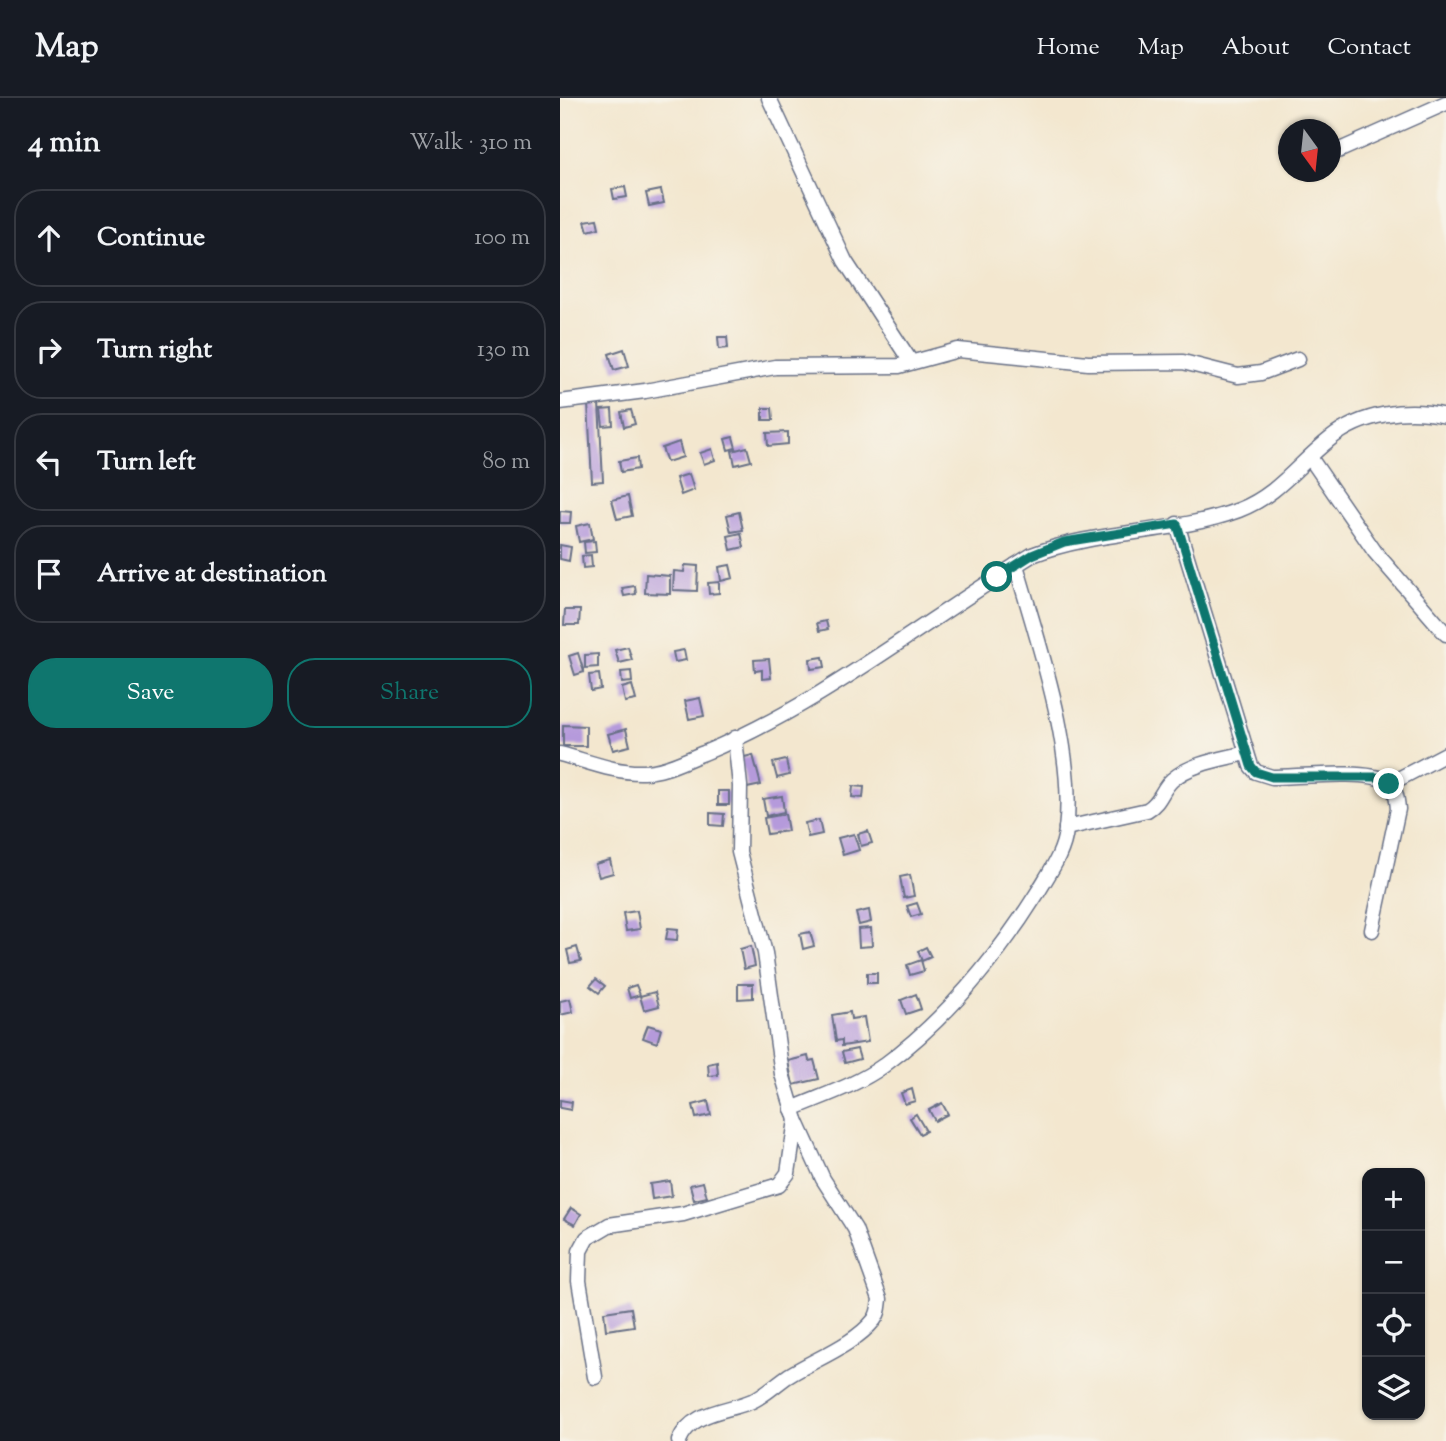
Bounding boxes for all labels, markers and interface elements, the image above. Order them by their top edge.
text: Map [35,24,99,72]
text: Home [1037,31,1100,65]
text: Map [1138,31,1184,65]
text: About [1222,31,1289,65]
text: Contact [1327,31,1411,65]
north arrow [1278,119,1341,182]
text: 4 min [28,122,101,165]
text: Walk · 310 m [409,127,532,160]
icon: ahead [30,219,68,257]
text: Continue [97,220,205,257]
text: 100 m [474,222,530,255]
icon: right [30,331,68,369]
text: Turn right [97,332,212,369]
text: 130 m [477,334,530,367]
icon: left [30,443,68,481]
text: Turn left [97,444,196,481]
text: 80 m [482,446,530,479]
icon: arrive [30,555,68,593]
text: Arrive at destination [97,556,327,593]
route start [981,561,1012,592]
button: Save [28,658,273,728]
button: Share [287,658,532,728]
route end [1373,768,1404,799]
map controls [1362,1168,1425,1420]
button: + [1362,1168,1425,1231]
button: − [1362,1231,1425,1294]
button: locate [1362,1294,1425,1357]
button: layers [1362,1357,1425,1420]

